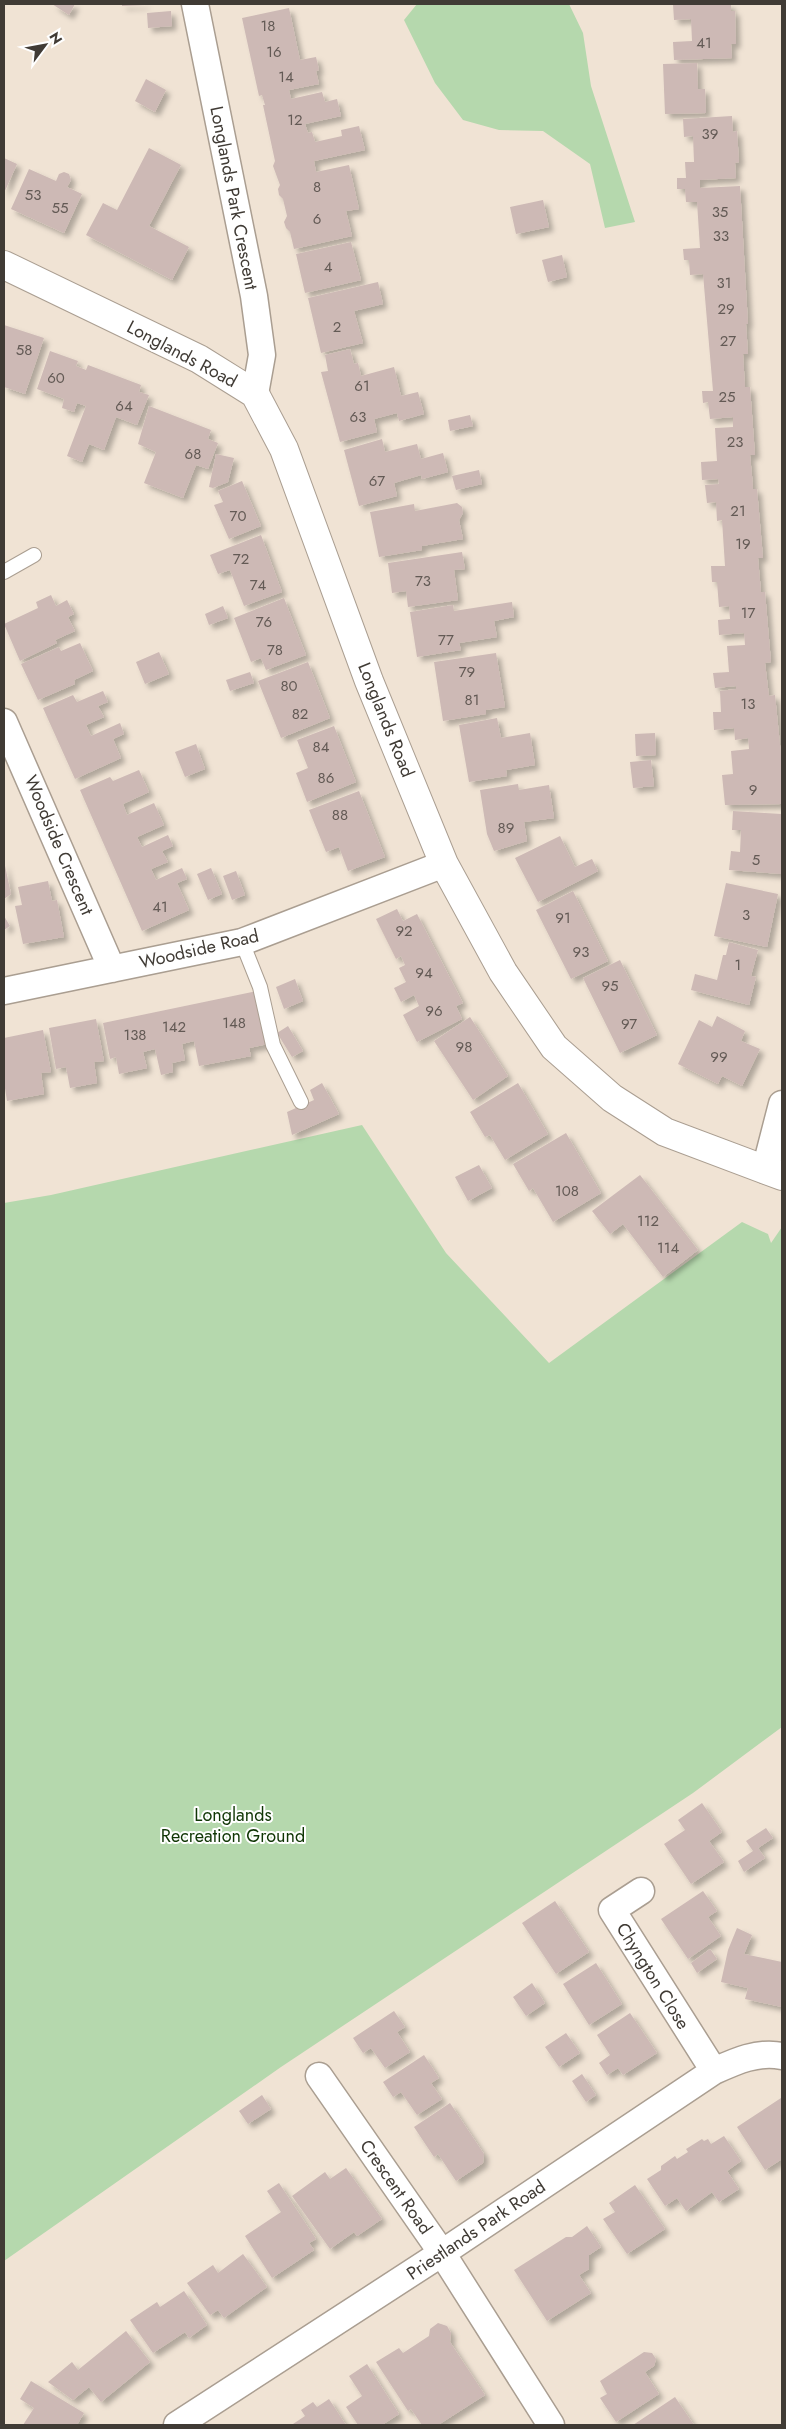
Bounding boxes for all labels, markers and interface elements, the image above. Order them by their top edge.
house number: 18 [261,15,275,37]
north arrow [20,20,70,70]
text: N [45,28,67,48]
house number: 41 [696,32,712,54]
house number: 16 [266,41,282,63]
house number: 14 [278,66,294,88]
street label: Longlands Park Crescent [203,104,265,293]
house number: 12 [287,109,303,131]
house number: 39 [702,123,718,145]
house number: 8 [313,176,321,198]
house number: 53 [25,184,41,206]
house number: 55 [52,197,68,219]
house number: 35 [712,201,728,223]
house number: 6 [313,208,321,230]
house number: 33 [713,225,729,247]
house number: 4 [324,256,333,278]
house number: 31 [717,272,731,294]
house number: 29 [717,298,735,320]
street label: Longlands Road [122,314,242,394]
house number: 2 [333,316,341,338]
house number: 27 [720,330,736,352]
house number: 58 [16,339,32,361]
house number: 60 [47,367,65,389]
house number: 61 [354,375,370,397]
house number: 25 [719,386,736,408]
house number: 64 [115,395,133,417]
house number: 63 [350,406,366,428]
house number: 23 [727,431,743,453]
house number: 68 [185,443,201,465]
house number: 67 [369,470,385,492]
house number: 21 [730,500,746,522]
house number: 70 [230,505,246,527]
house number: 19 [735,533,751,555]
house number: 72 [233,548,249,570]
house number: 73 [415,570,431,592]
house number: 74 [250,574,267,596]
house number: 17 [741,602,755,624]
house number: 76 [256,611,272,633]
house number: 77 [438,629,454,651]
house number: 78 [267,639,283,661]
street label: Longlands Road [351,659,421,781]
house number: 79 [459,661,475,683]
house number: 80 [280,675,298,697]
house number: 81 [465,689,479,711]
house number: 13 [741,693,755,715]
house number: 82 [292,703,308,725]
house number: 84 [313,736,330,758]
house number: 86 [318,767,334,789]
street label: Woodside Crescent [18,771,100,920]
house number: 9 [749,779,757,801]
house number: 88 [332,804,348,826]
house number: 89 [498,817,514,839]
house number: 5 [752,849,760,871]
house number: 41 [152,896,168,918]
house number: 3 [742,904,750,926]
house number: 91 [555,907,571,929]
house number: 92 [395,920,413,942]
street label: Woodside Road [137,923,261,975]
house number: 93 [573,941,589,963]
house number: 1 [735,954,741,976]
house number: 94 [415,962,433,984]
house number: 95 [601,975,619,997]
house number: 96 [425,1000,443,1022]
house number: 148 [222,1012,246,1034]
house number: 97 [621,1013,637,1035]
house number: 142 [162,1016,186,1038]
house number: 138 [123,1024,147,1046]
house number: 98 [456,1036,472,1058]
house number: 99 [710,1046,728,1068]
house number: 108 [555,1180,579,1202]
house number: 112 [637,1210,659,1232]
house number: 114 [657,1237,679,1259]
park label: Longlands Recreation Ground [161,1802,305,1849]
street label: Chyngton Close [610,1918,696,2034]
street label: Crescent Road [354,2134,438,2240]
street label: Priestlands Park Road [401,2174,551,2286]

